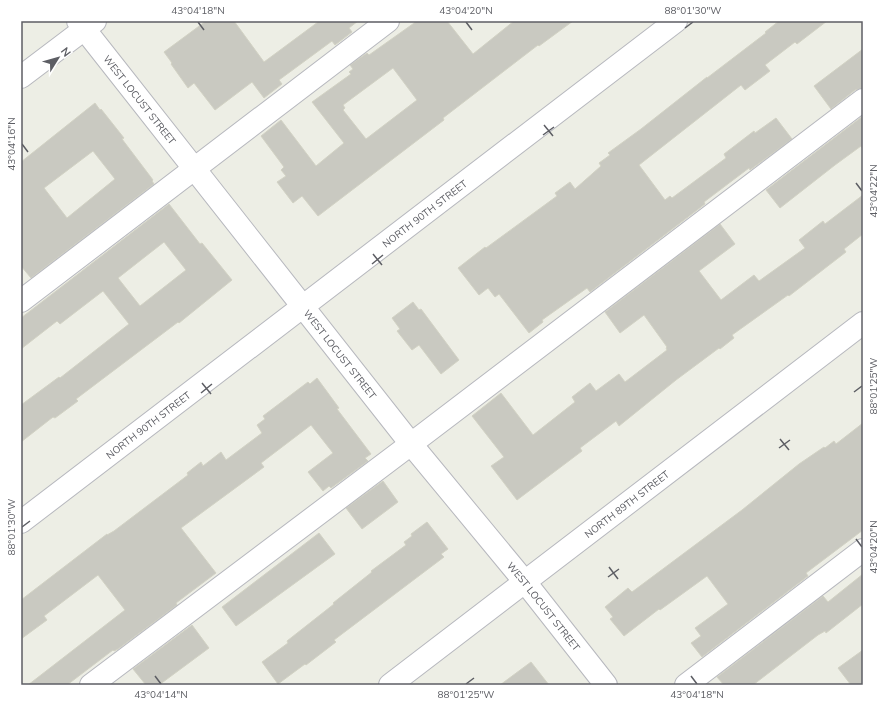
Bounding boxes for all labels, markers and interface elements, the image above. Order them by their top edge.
text: 43°04'18"N [171,4,225,17]
text: 43°04'20"N [439,4,493,17]
text: 88°01'30"W [665,4,721,17]
north arrow [38,38,78,78]
text: N [58,44,74,60]
street label: WEST LOCUST STREET [100,53,179,147]
text: 43°04'16"N [5,117,18,171]
text: 43°04'22"N [867,164,880,218]
street label: NORTH 90TH STREET [380,177,470,250]
street label: WEST LOCUST STREET [301,307,379,402]
text: 88°01'25"W [867,358,880,414]
street label: NORTH 90TH STREET [103,389,193,462]
street label: NORTH 89TH STREET [582,468,672,541]
text: 88°01'30"W [5,499,18,555]
text: 43°04'20"N [867,520,880,574]
street label: WEST LOCUST STREET [504,559,583,654]
text: 43°04'14"N [134,688,188,701]
text: 88°01'25"W [438,688,494,701]
text: 43°04'18"N [670,688,724,701]

